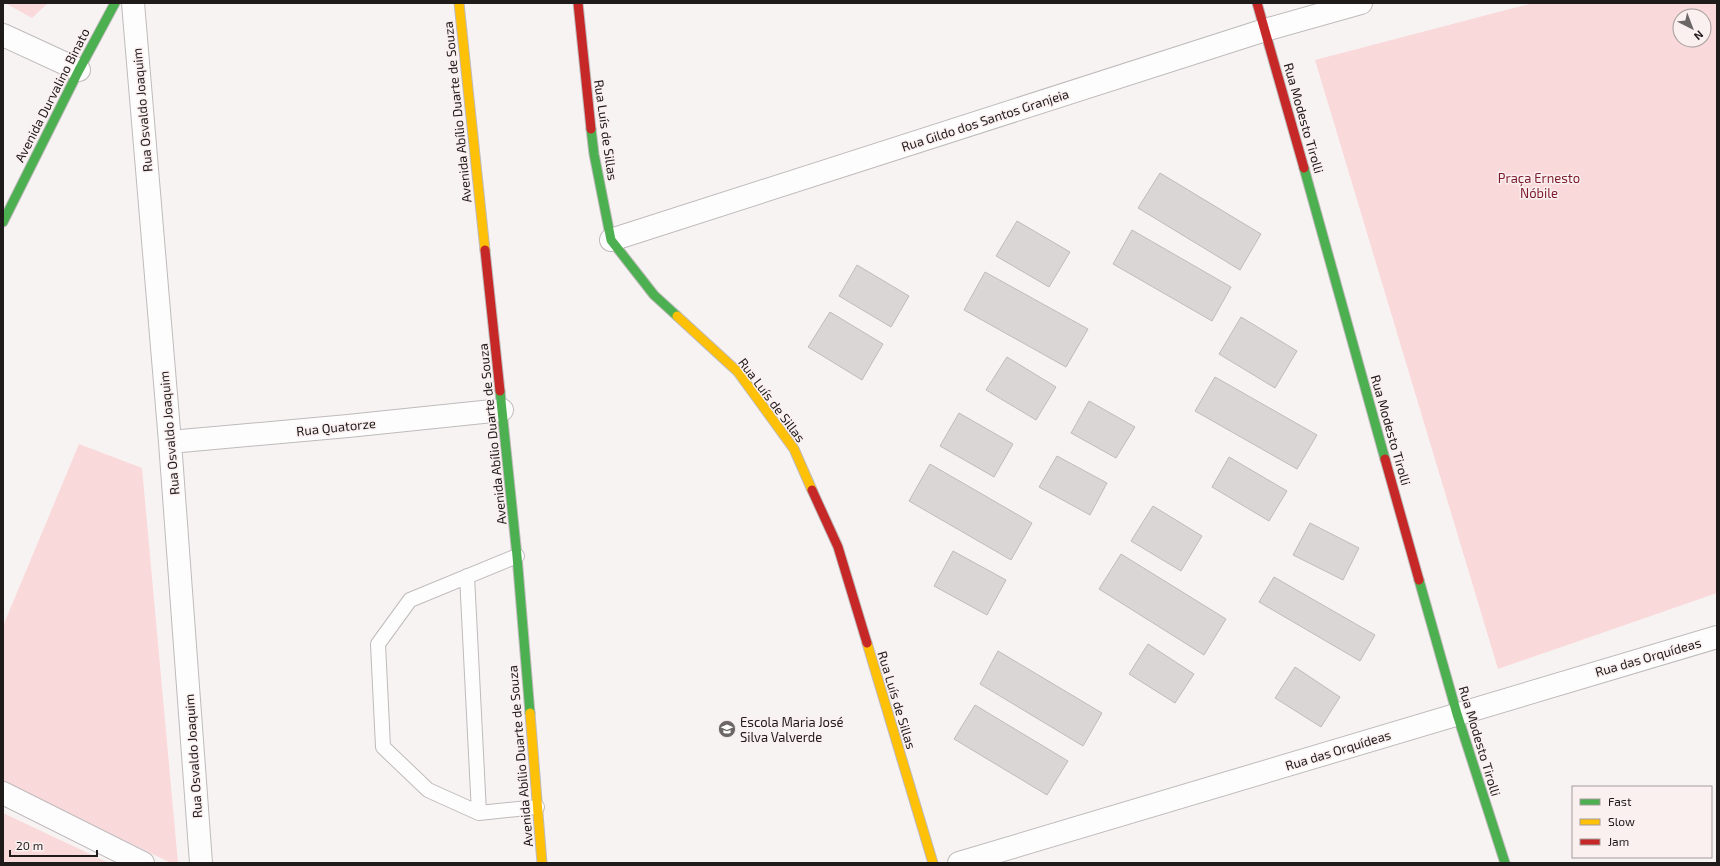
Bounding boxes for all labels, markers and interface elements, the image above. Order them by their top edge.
north arrow [1672,8,1712,48]
street label: Avenida Abílio Duarte de Souza [440,21,474,203]
street label: Avenida Durvalino Binato [11,25,93,165]
text: N [1692,28,1706,43]
street label: Rua Osvaldo Joaquim [129,47,155,173]
street label: Rua Modesto Tirolli [1281,61,1327,175]
street label: Rua Luís de Sillas [591,79,621,181]
street label: Rua Gildo dos Santos Granjeia [899,85,1071,155]
park label: Praça Ernesto Nóbile [1498,170,1580,201]
street label: Avenida Abílio Duarte de Souza [475,343,509,525]
street label: Rua Luís de Sillas [735,355,809,445]
street label: Rua Osvaldo Joaquim [156,370,182,496]
street label: Rua Modesto Tirolli [1368,373,1414,487]
street label: Rua Quatorze [295,415,377,439]
street label: Rua das Orquídeas [1593,634,1703,680]
street label: Rua Luís de Sillas [874,649,920,751]
street label: Avenida Abílio Duarte de Souza [504,665,536,847]
street label: Rua Modesto Tirolli [1456,684,1504,798]
street label: Rua Osvaldo Joaquim [181,693,205,819]
place label: Escola Maria José Silva Valverde [740,714,844,745]
school or university icon: Escola Maria José Silva Valverde [717,719,737,739]
street label: Rua das Orquídeas [1283,726,1393,774]
legend [1572,786,1712,858]
text: Fast [1608,794,1632,808]
text: Slow [1608,814,1635,828]
scale bar [10,832,97,858]
text: Jam [1608,834,1629,848]
text: 20 m [16,838,43,852]

